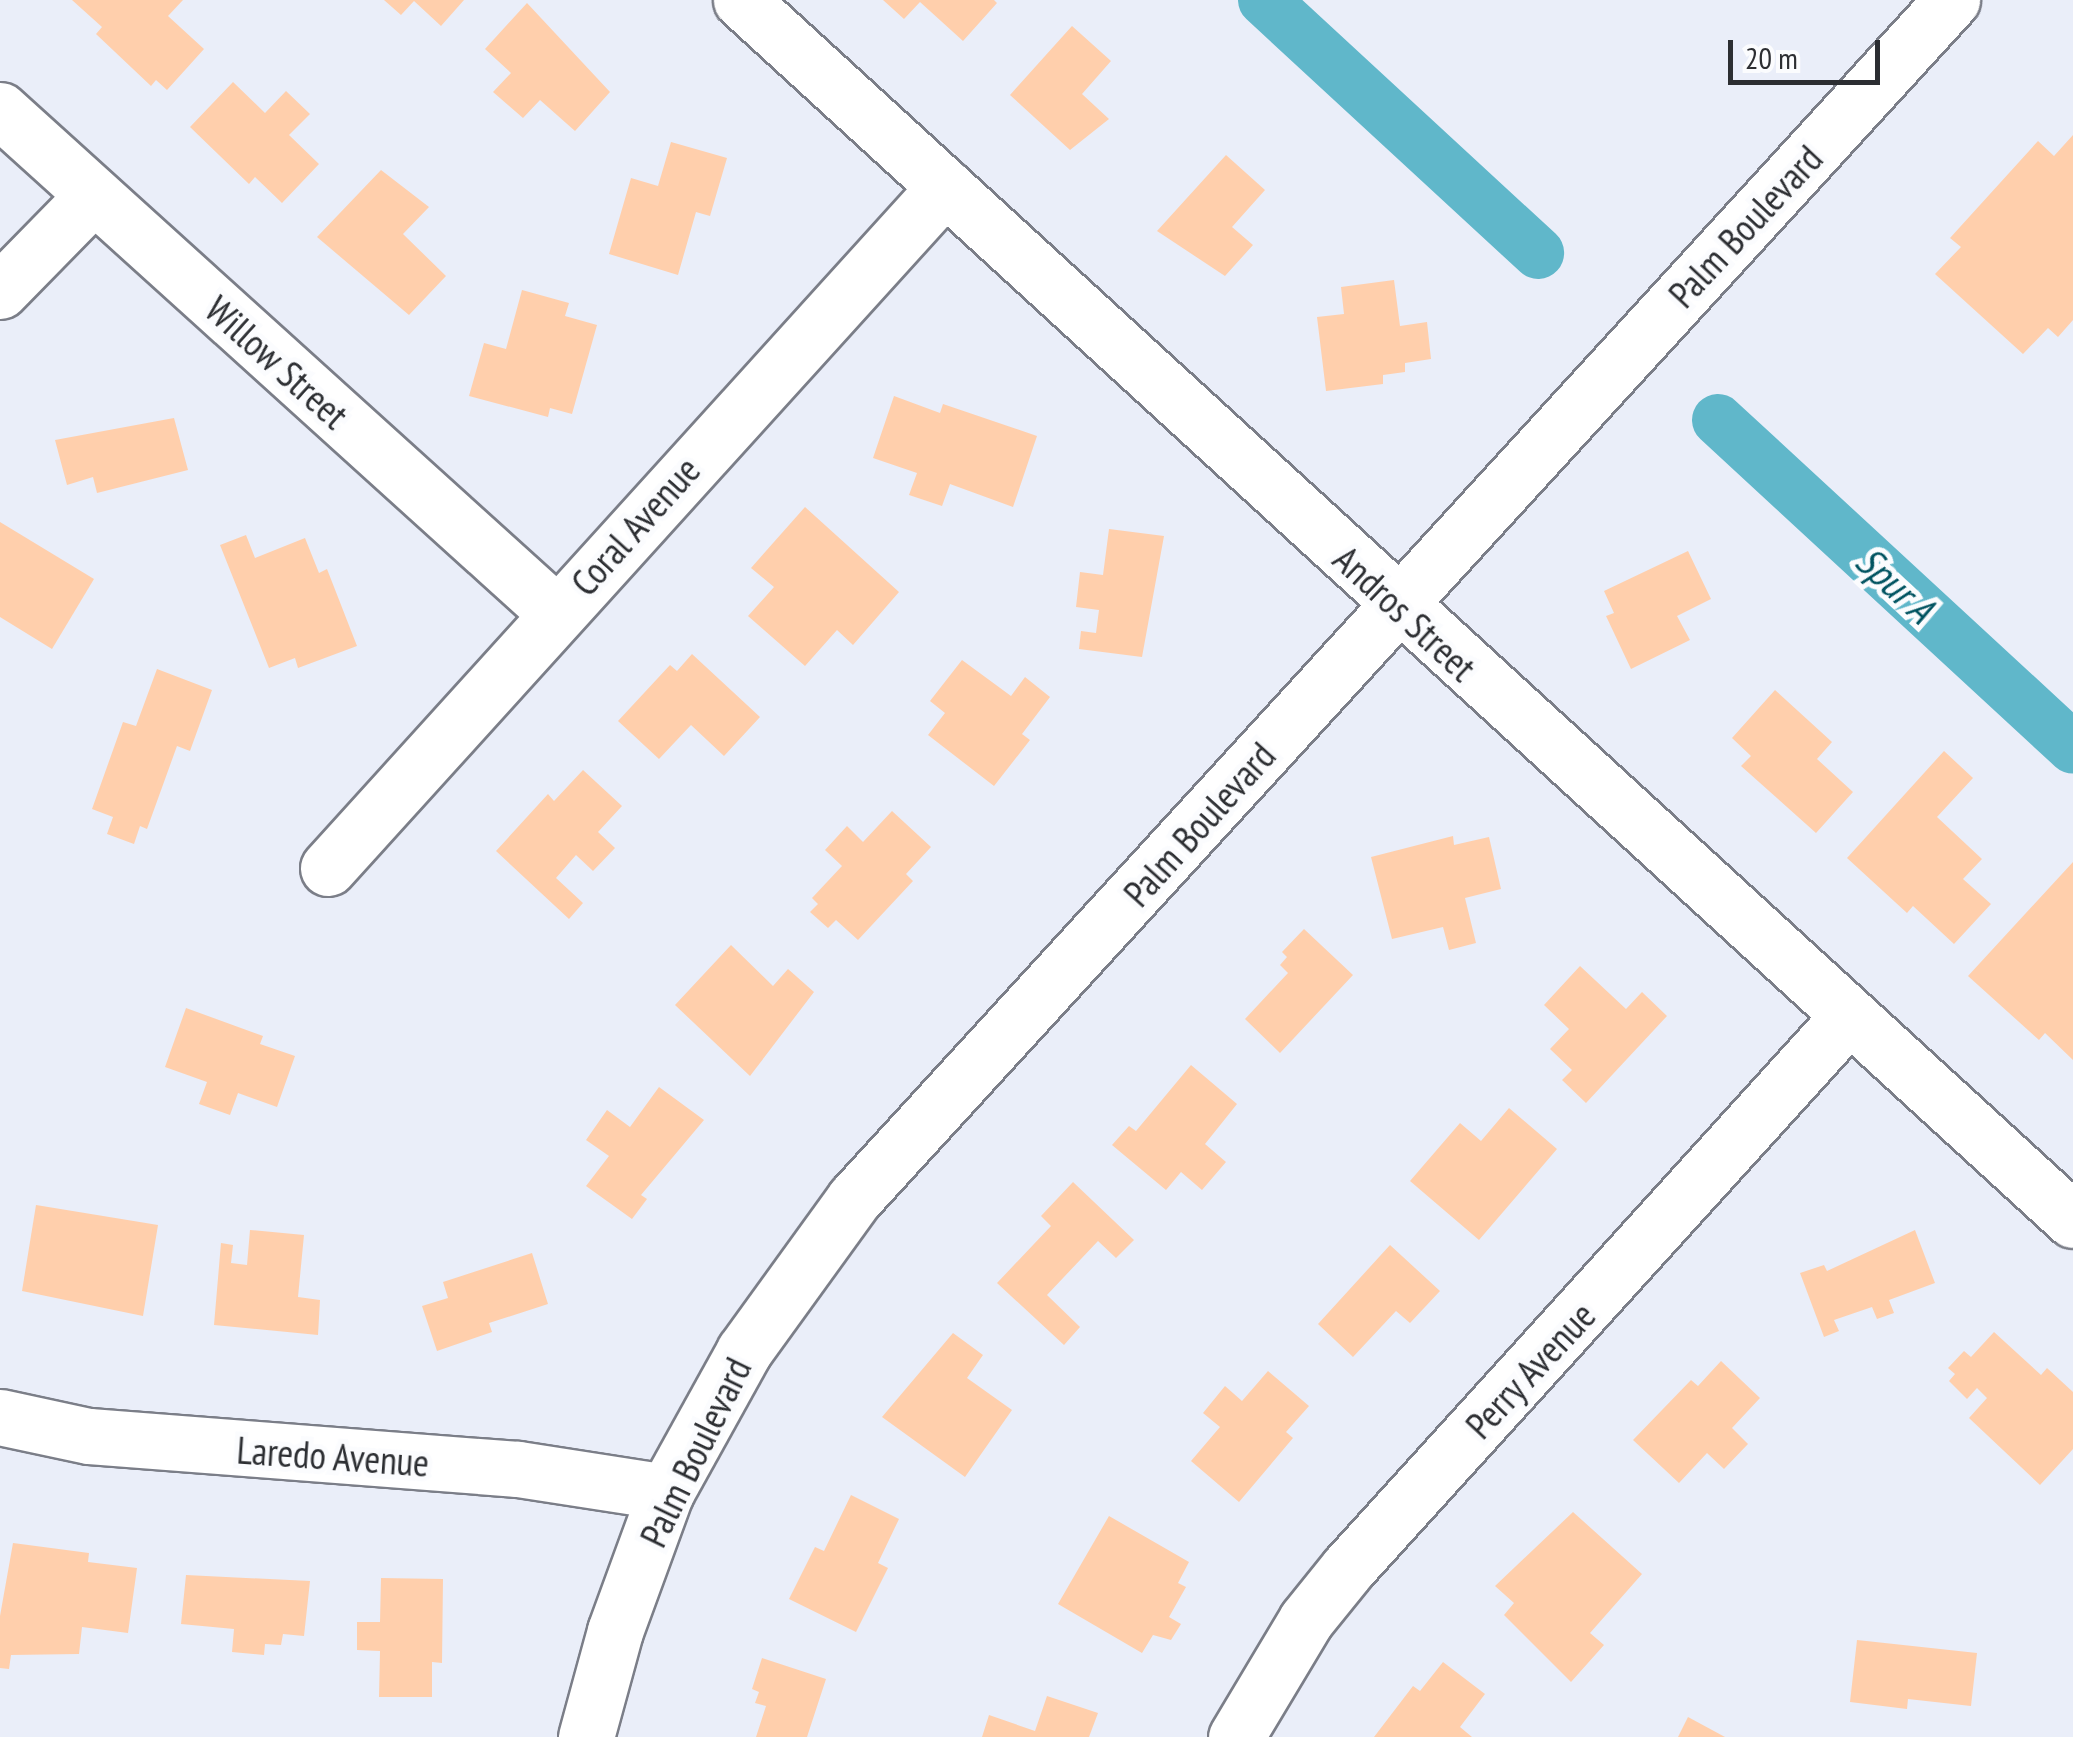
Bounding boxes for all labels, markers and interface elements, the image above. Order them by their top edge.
scale bar [1733,20,1886,82]
text: 20 m [1745,38,1798,77]
street label: Palm Boulevard [1659,136,1831,316]
street label: Willow Street [196,286,358,438]
street label: Coral Avenue [561,447,709,605]
street label: Andros Street [1325,536,1485,690]
water label: Spur A [1847,536,1945,632]
street label: Palm Boulevard [1114,733,1284,915]
street label: Perry Avenue [1455,1292,1605,1448]
street label: Palm Boulevard [630,1350,760,1554]
street label: Laredo Avenue [235,1427,431,1485]

